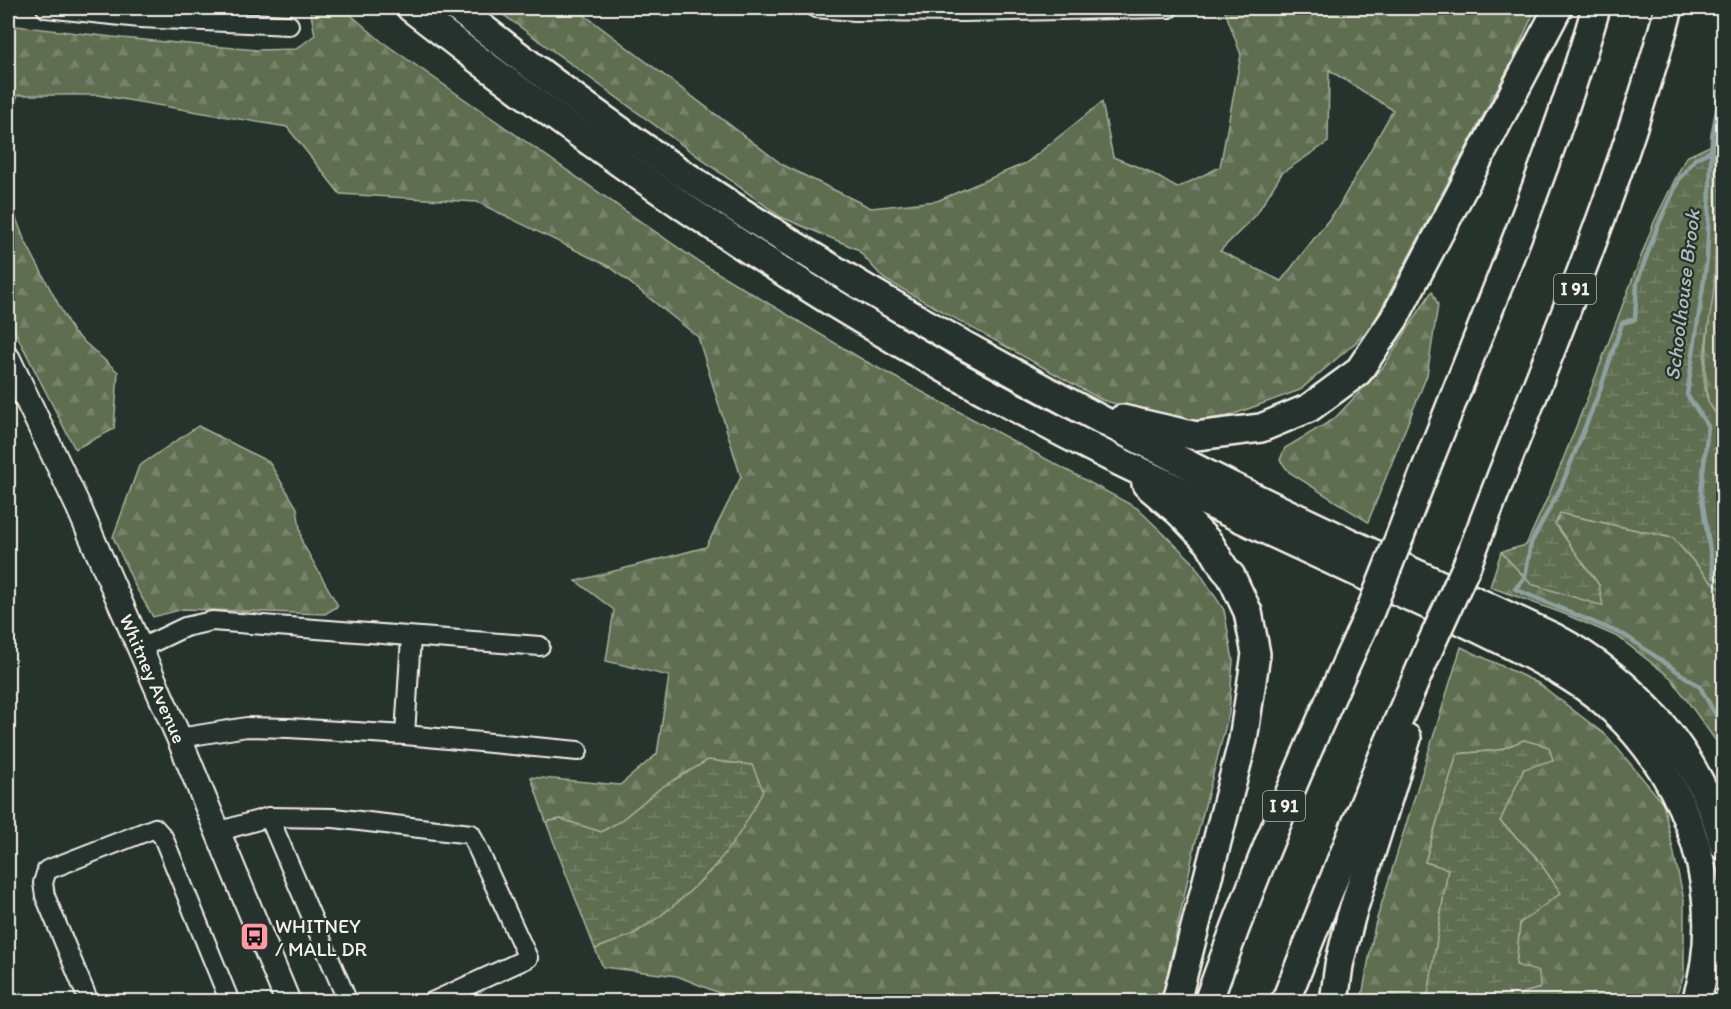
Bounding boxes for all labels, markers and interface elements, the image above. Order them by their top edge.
water label: Schoolhouse Brook [1659,207,1705,382]
road number: I 91 [1554,274,1596,304]
street label: Whitney Avenue [114,610,192,747]
road number: I 91 [1263,791,1305,821]
place label: WHITNEY / MALL DR [275,914,367,961]
bus stop icon: WHITNEY / MALL DR [238,921,270,953]

